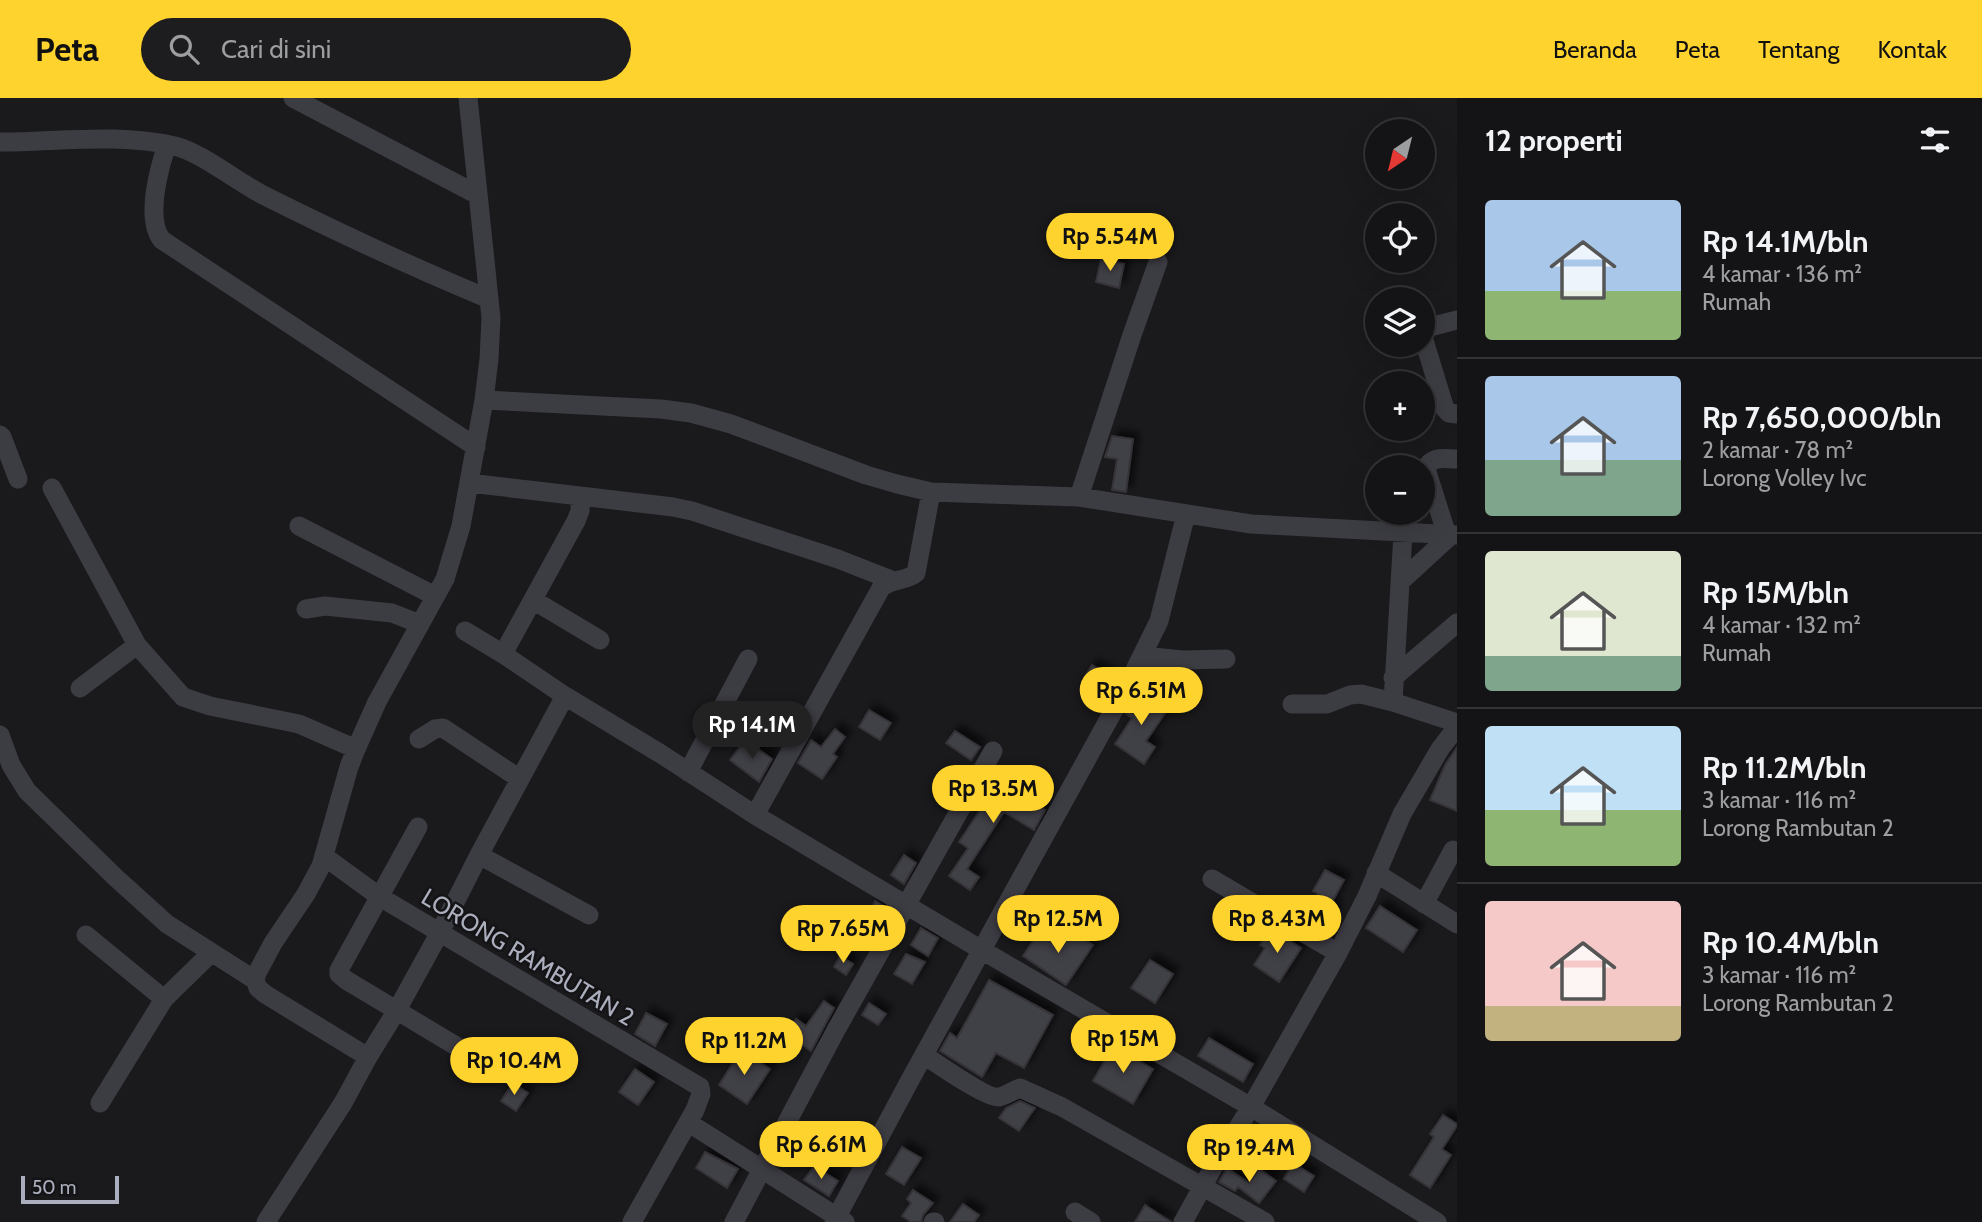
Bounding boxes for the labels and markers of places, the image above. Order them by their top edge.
pin: Rp 5.54M [1038,214,1182,273]
pin: Rp 6.51M [1069,668,1213,727]
pin: Rp 14.1M [680,702,824,761]
pin: Rp 13.5M [921,766,1065,825]
pin: Rp 12.5M [986,896,1130,955]
pin: Rp 8.43M [1205,896,1349,955]
pin: Rp 7.65M [771,906,915,965]
pin: Rp 15M [1066,1016,1180,1075]
pin: Rp 11.2M [672,1018,816,1077]
pin: Rp 10.4M [442,1038,586,1097]
pin: Rp 6.61M [749,1122,893,1181]
pin: Rp 19.4M [1177,1124,1321,1184]

